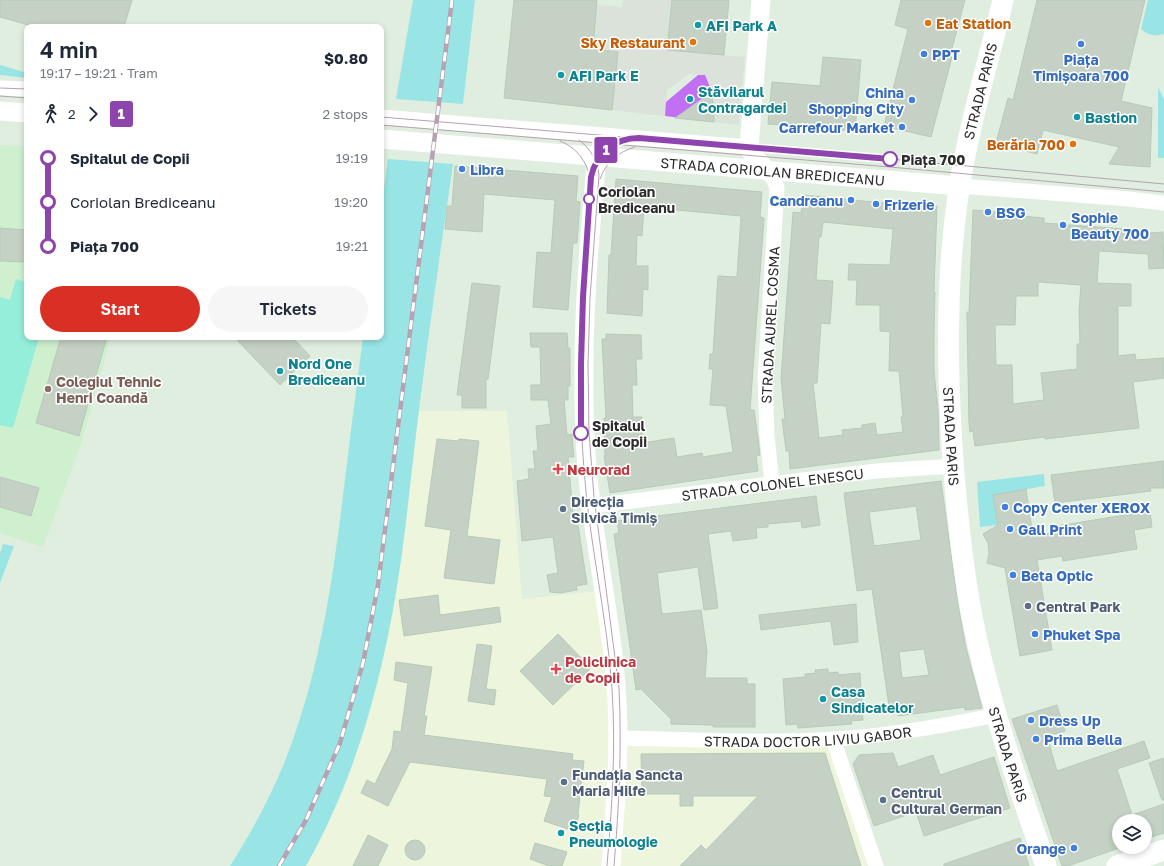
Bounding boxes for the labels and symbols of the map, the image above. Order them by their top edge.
place label: Eat Station [936,15,1011,32]
place label: AFI Park A [706,17,777,34]
marker: Eat Station [923,18,933,28]
marker: AFI Park A [693,20,703,30]
place label: Sky Restaurant [580,34,685,51]
marker: Sky Restaurant [688,37,698,47]
marker: Piața Timișoara 700 [1076,39,1086,49]
street label: STRADA PARIS [960,41,1000,141]
place label: PPT [932,46,960,63]
marker: PPT [919,49,929,59]
place label: Piața Timișoara 700 [1033,51,1129,84]
place label: AFI Park E [569,67,639,84]
marker: AFI Park E [556,70,566,80]
place label: Stăvilarul Contragardei [698,83,787,116]
place label: China Shopping City [808,84,905,117]
marker: Stăvilarul Contragardei [685,94,695,104]
marker: China Shopping City [907,95,917,105]
place label: Bastion [1085,109,1137,126]
marker: Bastion [1072,112,1082,122]
place label: Carrefour Market [779,119,894,136]
marker: Carrefour Market [897,122,907,132]
place label: Berăria 700 [987,136,1065,153]
line badge: 1 [593,137,619,163]
marker: Berăria 700 [1068,139,1078,149]
marker: Piața 700 [882,151,898,167]
place label: Piața 700 [901,151,965,168]
street label: STRADA CORIOLAN BREDICEANU [660,153,886,188]
place label: Libra [470,161,504,178]
marker: Libra [457,164,467,174]
place label: Coriolan Brediceanu [598,183,675,216]
place label: Candreanu [769,192,843,209]
marker: Coriolan Brediceanu [583,193,595,205]
marker: Candreanu [846,195,856,205]
place label: Frizerie [884,196,935,213]
marker: Frizerie [871,199,881,209]
place label: BSG [996,204,1026,221]
marker: BSG [983,207,993,217]
place label: Sophie Beauty 700 [1071,209,1149,242]
marker: Sophie Beauty 700 [1058,220,1068,230]
street label: STRADA AUREL COSMA [757,245,783,404]
place label: Nord One Brediceanu [288,355,365,388]
marker: Nord One Brediceanu [275,366,285,376]
place label: Colegiul Tehnic Henri Coandă [56,373,161,406]
marker: Colegiul Tehnic Henri Coandă [43,384,53,394]
street label: STRADA PARIS [941,386,964,487]
place label: Spitalul de Copii [592,417,647,450]
marker: Spitalul de Copii [573,425,589,441]
place label: Neurorad [567,461,630,478]
marker: Neurorad [552,463,564,475]
street label: STRADA COLONEL ENESCU [680,464,865,503]
place label: Direcția Silvică Timiș [571,493,658,526]
place label: Copy Center XEROX [1013,499,1150,516]
marker: Copy Center XEROX [1000,502,1010,512]
marker: Direcția Silvică Timiș [558,504,568,514]
place label: Gall Print [1018,521,1082,538]
marker: Gall Print [1005,524,1015,534]
place label: Beta Optic [1021,567,1093,584]
marker: Beta Optic [1008,570,1018,580]
place label: Central Park [1036,598,1121,615]
marker: Central Park [1023,601,1033,611]
place label: Phuket Spa [1043,626,1120,643]
marker: Phuket Spa [1030,629,1040,639]
place label: Policlinica de Copii [565,653,636,686]
marker: Policlinica de Copii [550,663,562,675]
place label: Casa Sindicatelor [831,683,914,716]
marker: Casa Sindicatelor [818,694,828,704]
street label: STRADA PARIS [986,704,1032,804]
place label: Dress Up [1039,712,1101,729]
marker: Dress Up [1026,715,1036,725]
street label: STRADA DOCTOR LIVIU GABOR [704,722,913,750]
place label: Prima Bella [1044,731,1122,748]
marker: Prima Bella [1031,734,1041,744]
place label: Fundația Sancta Maria Hilfe [572,766,683,799]
marker: Fundația Sancta Maria Hilfe [559,777,569,787]
place label: Centrul Cultural German [891,784,1002,817]
marker: Centrul Cultural German [878,795,888,805]
place label: Secția Pneumologie [569,817,658,850]
marker: Secția Pneumologie [556,828,566,838]
place label: Orange [1017,840,1066,857]
marker: Orange [1069,843,1079,853]

